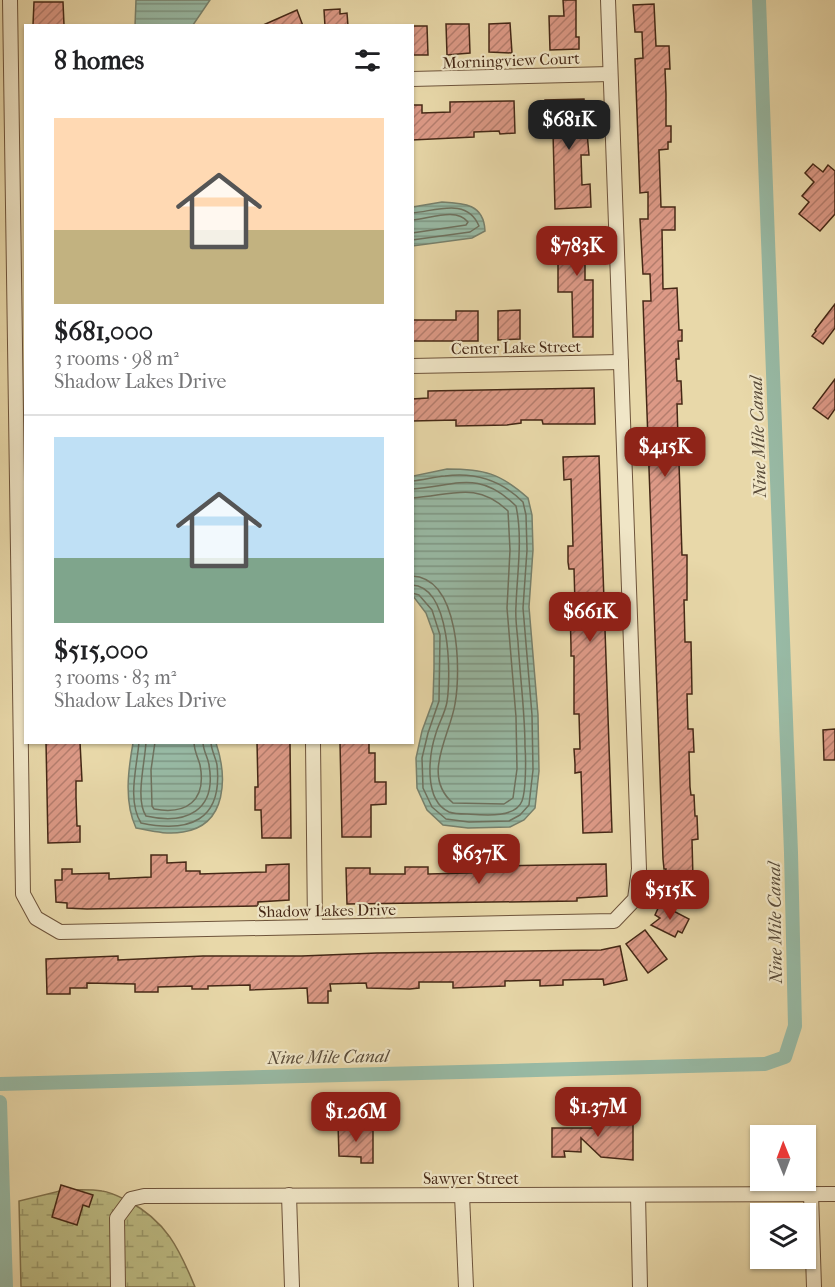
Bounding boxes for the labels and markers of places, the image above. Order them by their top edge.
pin: $681K [527,100,611,151]
pin: $783K [535,226,619,277]
pin: $415K [623,427,707,478]
pin: $661K [548,592,632,643]
pin: $637K [437,834,521,885]
pin: $515K [628,870,712,921]
pin: $1.37M [549,1087,647,1138]
pin: $1.26M [307,1092,405,1143]

